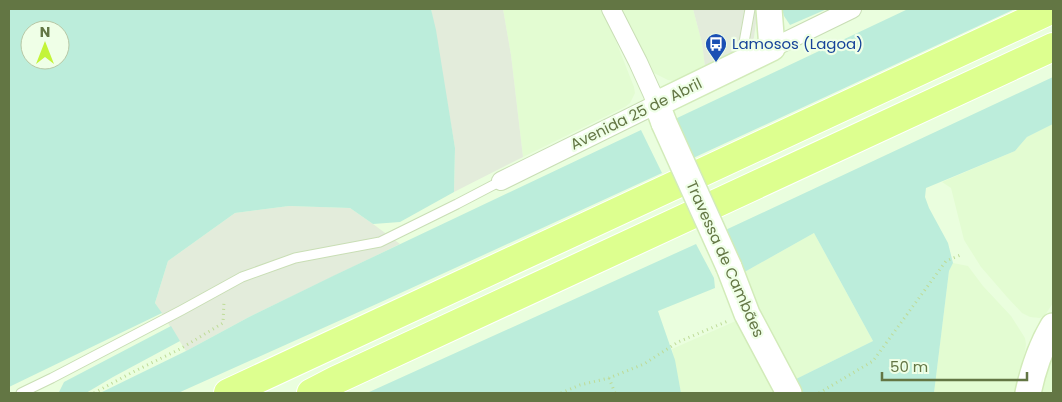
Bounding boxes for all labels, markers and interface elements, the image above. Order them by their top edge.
north arrow [20,20,70,70]
text: N [40,22,50,42]
bus stop icon: Lamosos (Lagoa) [704,32,728,63]
place label: Lamosos (Lagoa) [732,33,863,54]
street label: Avenida 25 de Abril [566,73,705,155]
street label: Travessa de Cambães [681,177,770,341]
scale bar [882,350,1027,382]
text: 50 m [890,356,928,377]

